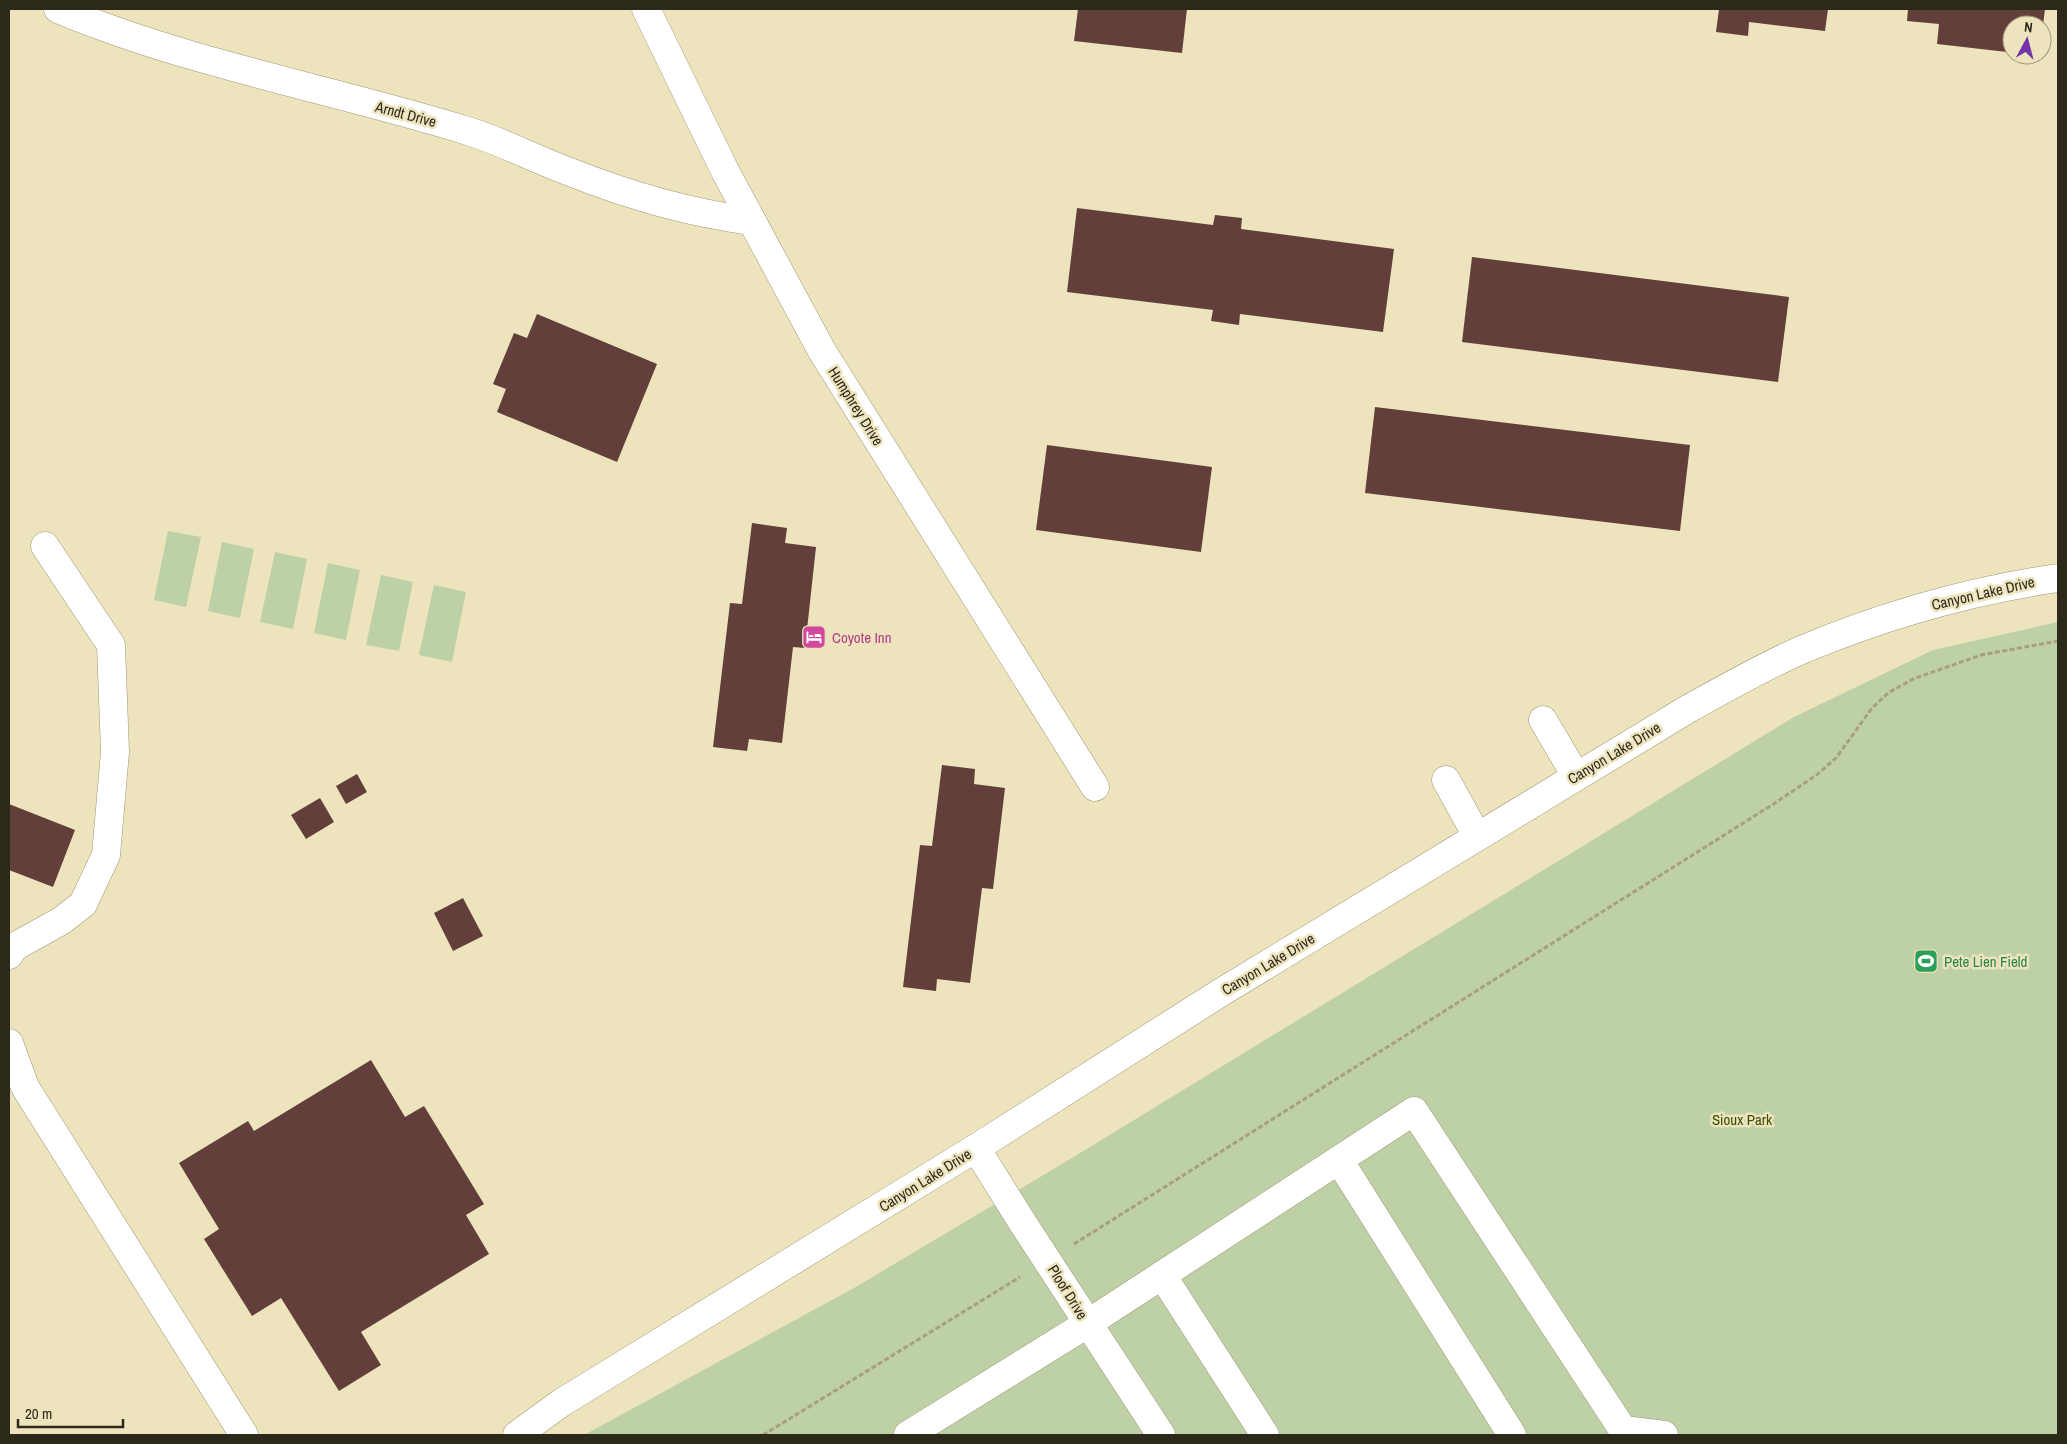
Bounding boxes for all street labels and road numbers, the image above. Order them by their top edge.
street label: Arndt Drive [372,96,439,132]
street label: Humphrey Drive [823,362,889,450]
street label: Canyon Lake Drive [1929,571,2037,615]
street label: Canyon Lake Drive [1563,717,1665,789]
street label: Canyon Lake Drive [1217,928,1319,1000]
street label: Canyon Lake Drive [875,1143,975,1217]
street label: Ploof Drive [1043,1261,1093,1323]

